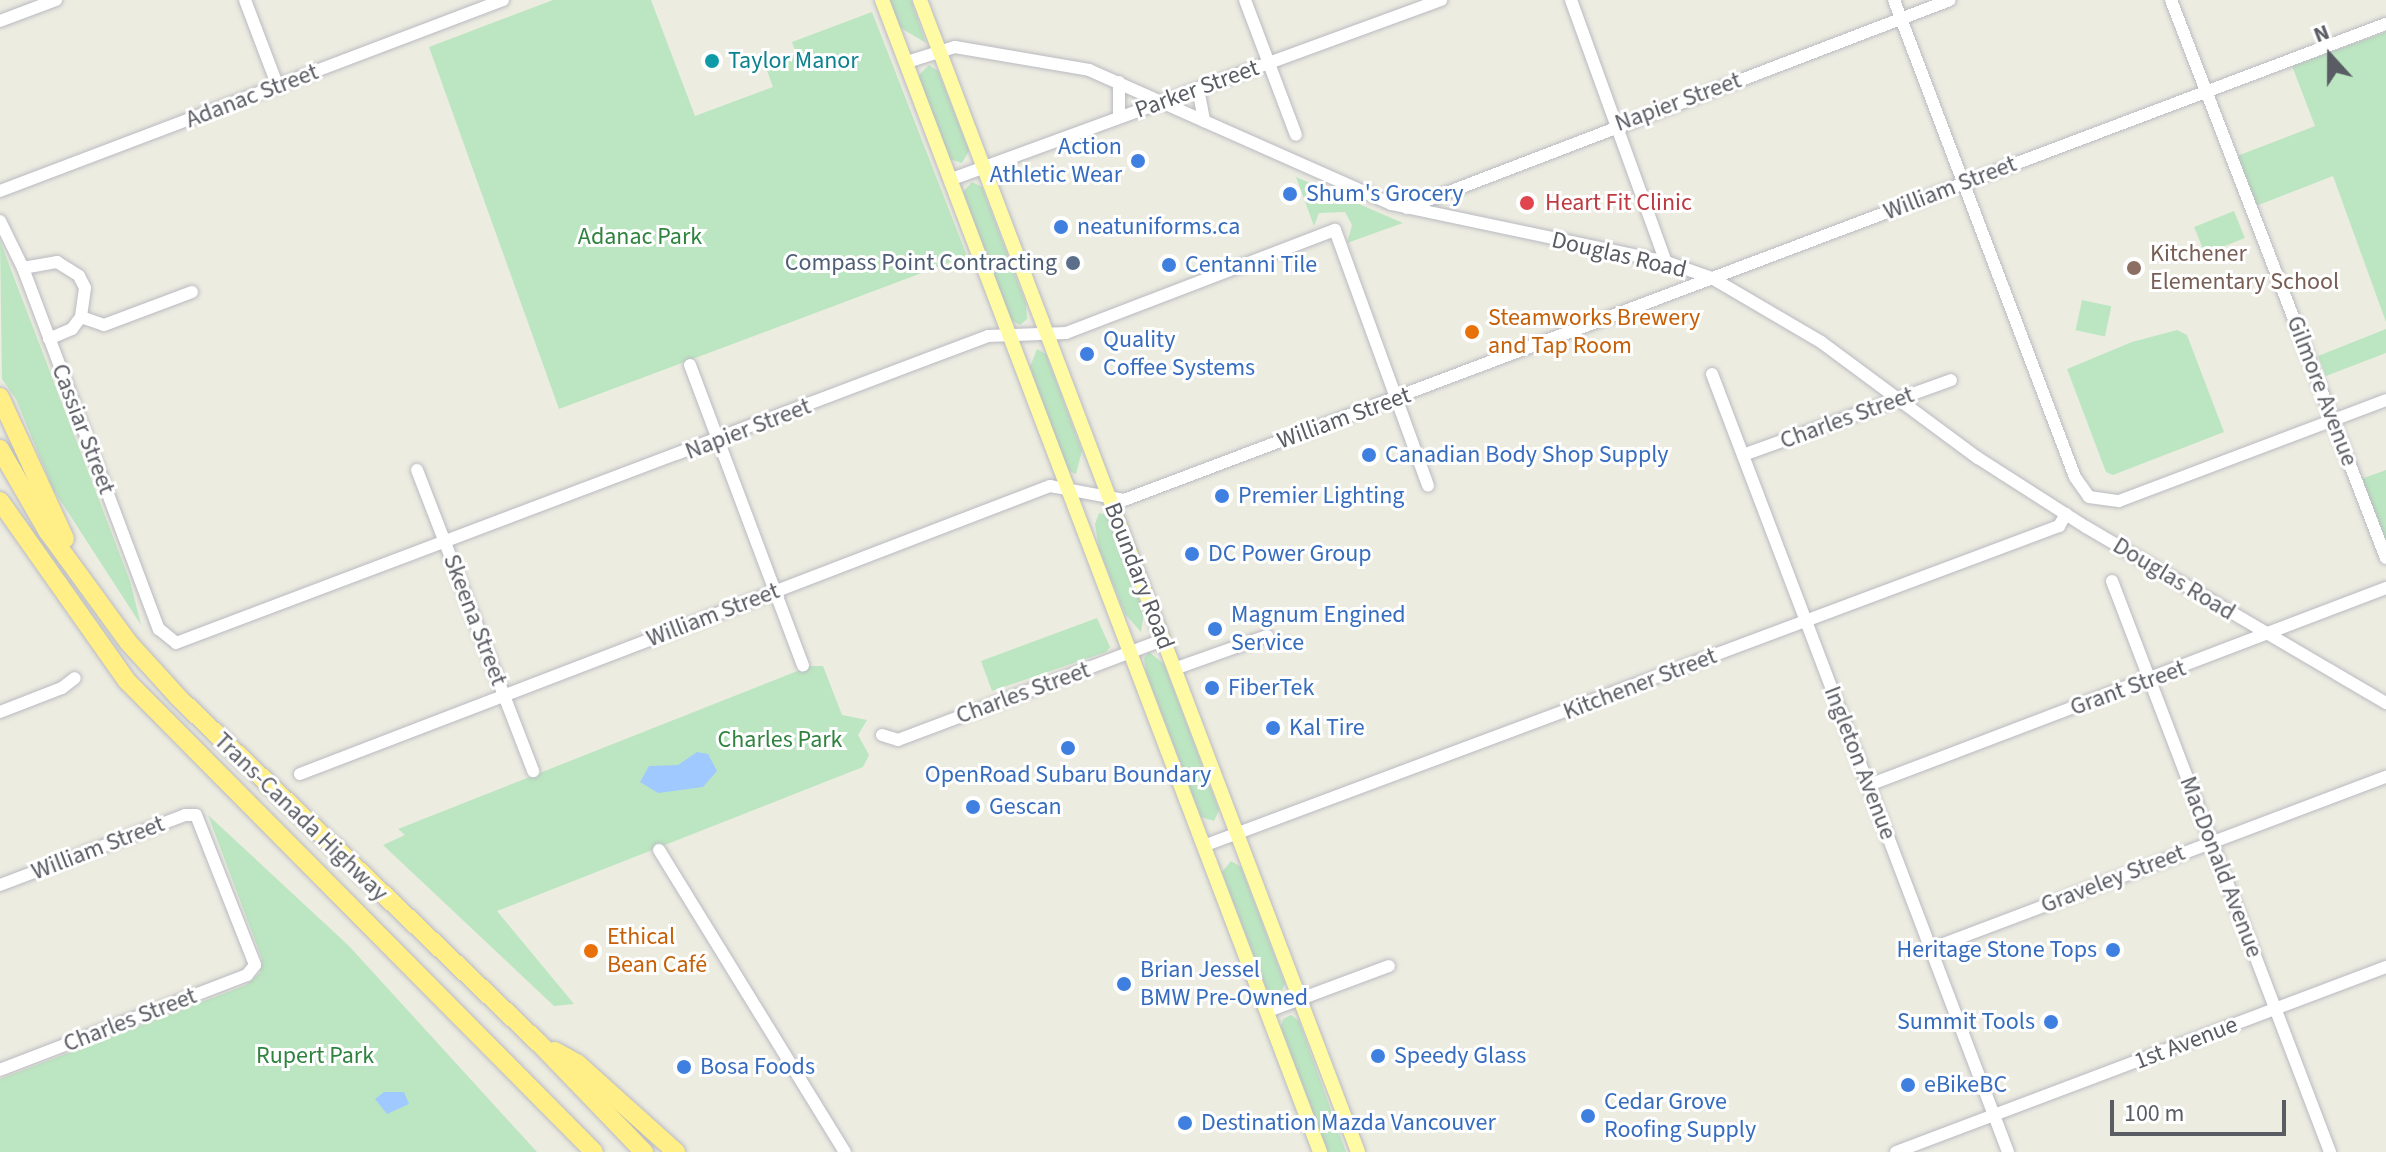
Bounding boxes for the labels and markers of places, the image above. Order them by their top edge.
place label: Taylor Manor [728,47,859,75]
marker: Taylor Manor [703,52,721,70]
place label: Action Athletic Wear [990,133,1122,189]
marker: Action Athletic Wear [1129,152,1147,170]
place label: Shum's Grocery [1306,180,1464,208]
marker: Shum's Grocery [1281,185,1299,203]
place label: Heart Fit Clinic [1545,189,1692,217]
marker: Heart Fit Clinic [1516,192,1538,214]
place label: neatuniforms.ca [1077,213,1240,241]
marker: neatuniforms.ca [1052,218,1070,236]
place label: Kitchener Elementary School [2150,240,2339,296]
place label: Compass Point Contracting [785,249,1057,277]
place label: Centanni Tile [1185,251,1317,279]
marker: Compass Point Contracting [1064,254,1082,272]
marker: Centanni Tile [1160,256,1178,274]
marker: Kitchener Elementary School [2125,259,2143,277]
place label: Steamworks Brewery and Tap Room [1488,304,1700,360]
marker: Steamworks Brewery and Tap Room [1463,323,1481,341]
place label: Quality Coffee Systems [1103,326,1255,382]
marker: Quality Coffee Systems [1078,345,1096,363]
place label: Canadian Body Shop Supply [1385,441,1669,469]
marker: Canadian Body Shop Supply [1360,446,1378,464]
place label: Premier Lighting [1238,482,1404,510]
marker: Premier Lighting [1213,487,1231,505]
place label: DC Power Group [1208,540,1372,568]
marker: DC Power Group [1183,545,1201,563]
place label: Magnum Engined Service [1231,601,1406,657]
marker: Magnum Engined Service [1206,620,1224,638]
place label: FiberTek [1228,674,1314,702]
marker: FiberTek [1203,679,1221,697]
place label: Kal Tire [1289,714,1365,742]
marker: Kal Tire [1264,719,1282,737]
marker: OpenRoad Subaru Boundary [1059,739,1077,757]
place label: OpenRoad Subaru Boundary [925,761,1211,789]
place label: Gescan [989,793,1062,821]
marker: Gescan [964,798,982,816]
place label: Ethical Bean Café [607,923,707,979]
place label: Heritage Stone Tops [1897,936,2097,964]
marker: Heritage Stone Tops [2104,941,2122,959]
marker: Ethical Bean Café [582,942,600,960]
place label: Brian Jessel BMW Pre-Owned [1140,956,1308,1012]
marker: Brian Jessel BMW Pre-Owned [1115,975,1133,993]
place label: Summit Tools [1897,1008,2035,1036]
marker: Summit Tools [2042,1013,2060,1031]
place label: Speedy Glass [1394,1042,1526,1070]
marker: Speedy Glass [1369,1047,1387,1065]
place label: Bosa Foods [700,1053,815,1081]
marker: Bosa Foods [675,1058,693,1076]
place label: eBikeBC [1924,1071,2007,1099]
marker: eBikeBC [1899,1076,1917,1094]
place label: Cedar Grove Roofing Supply [1604,1088,1756,1144]
marker: Cedar Grove Roofing Supply [1579,1107,1597,1125]
place label: Destination Mazda Vancouver [1201,1109,1496,1137]
marker: Destination Mazda Vancouver [1176,1114,1194,1132]

